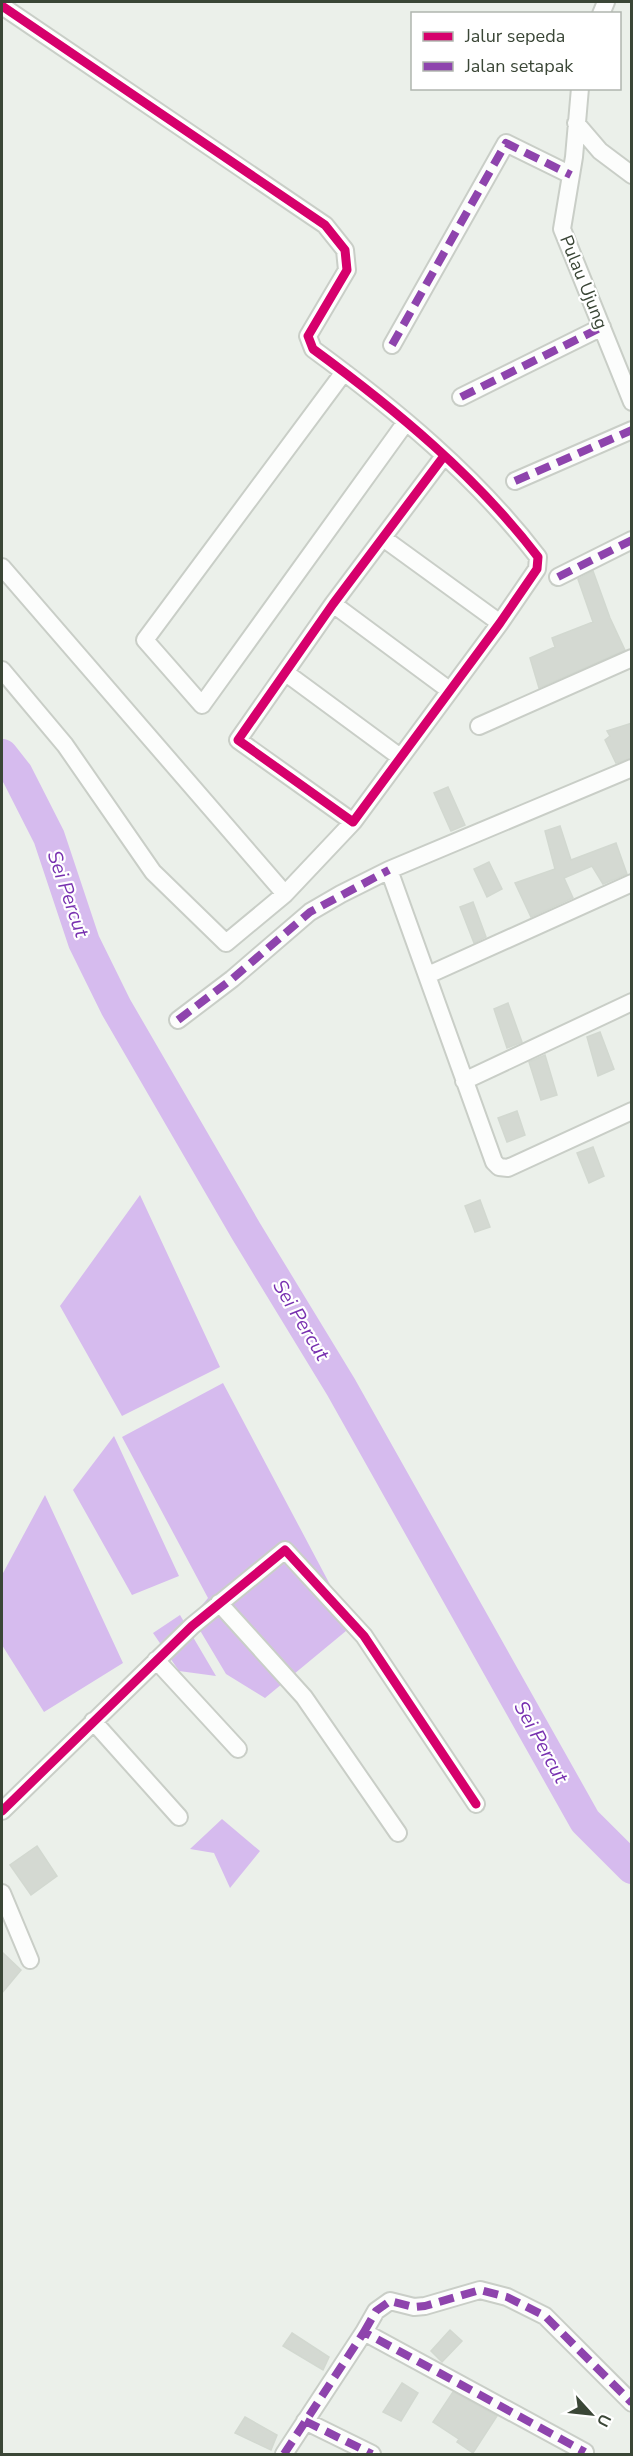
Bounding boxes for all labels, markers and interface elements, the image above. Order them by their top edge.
legend [411,12,621,90]
text: Jalur sepeda [464,24,565,48]
text: Jalan setapak [464,54,574,78]
street label: Pulau Ujung [554,232,614,332]
water label: Sei Percut [41,847,96,942]
water label: Sei Percut [266,1274,336,1366]
water label: Sei Percut [507,1696,575,1789]
north arrow [561,2384,621,2444]
text: U [591,2410,616,2431]

